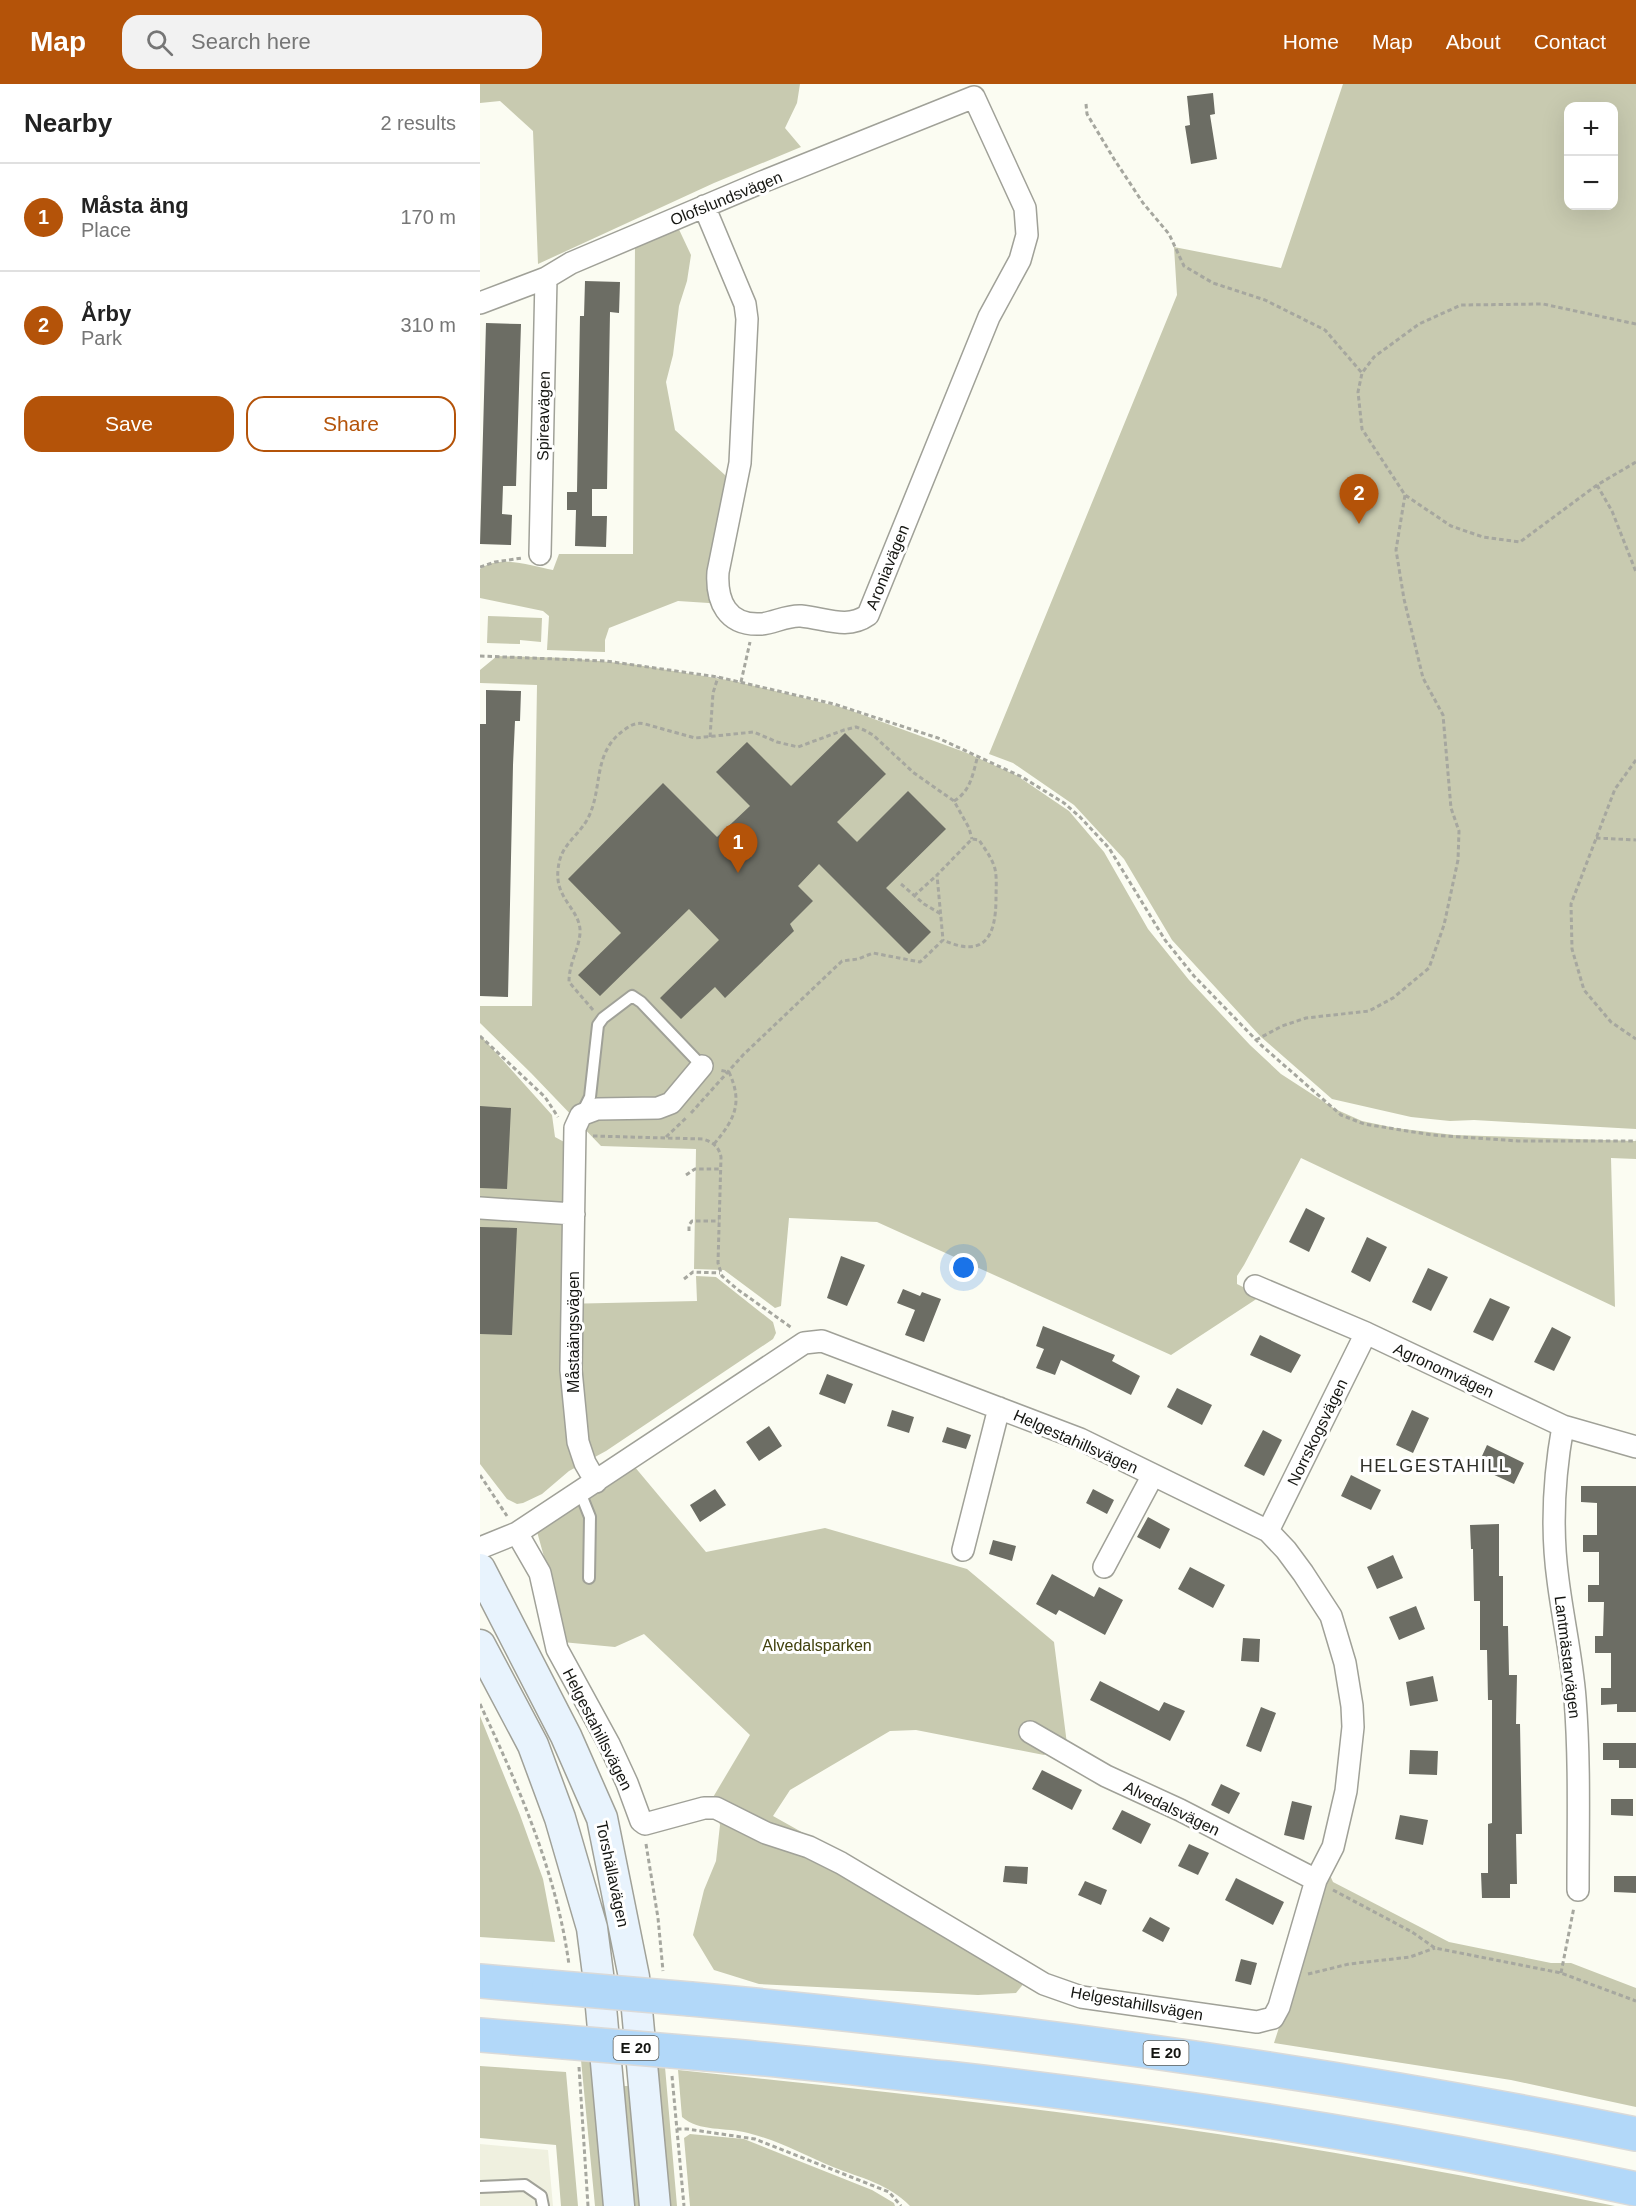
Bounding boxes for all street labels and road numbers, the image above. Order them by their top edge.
street label: Olofslundsvägen [668,168,785,229]
street label: Spireavägen [534,371,553,461]
street label: Aroniavägen [863,522,912,612]
street label: Måstaängsvägen [565,1271,582,1393]
street label: Agronomvägen [1391,1340,1497,1401]
street label: Norrskogsvägen [1284,1376,1351,1488]
street label: Helgestahillsvägen [1011,1406,1141,1477]
street label: Lantmästarvägen [1552,1595,1583,1719]
street label: Helgestahillsvägen [559,1666,636,1793]
street label: Alvedalsvägen [1121,1778,1222,1839]
street label: Torshällavägen [593,1820,632,1929]
street label: Helgestahillsvägen [1069,1983,1205,2024]
road number: E 20 [614,2036,658,2060]
road number: E 20 [1144,2041,1188,2065]

